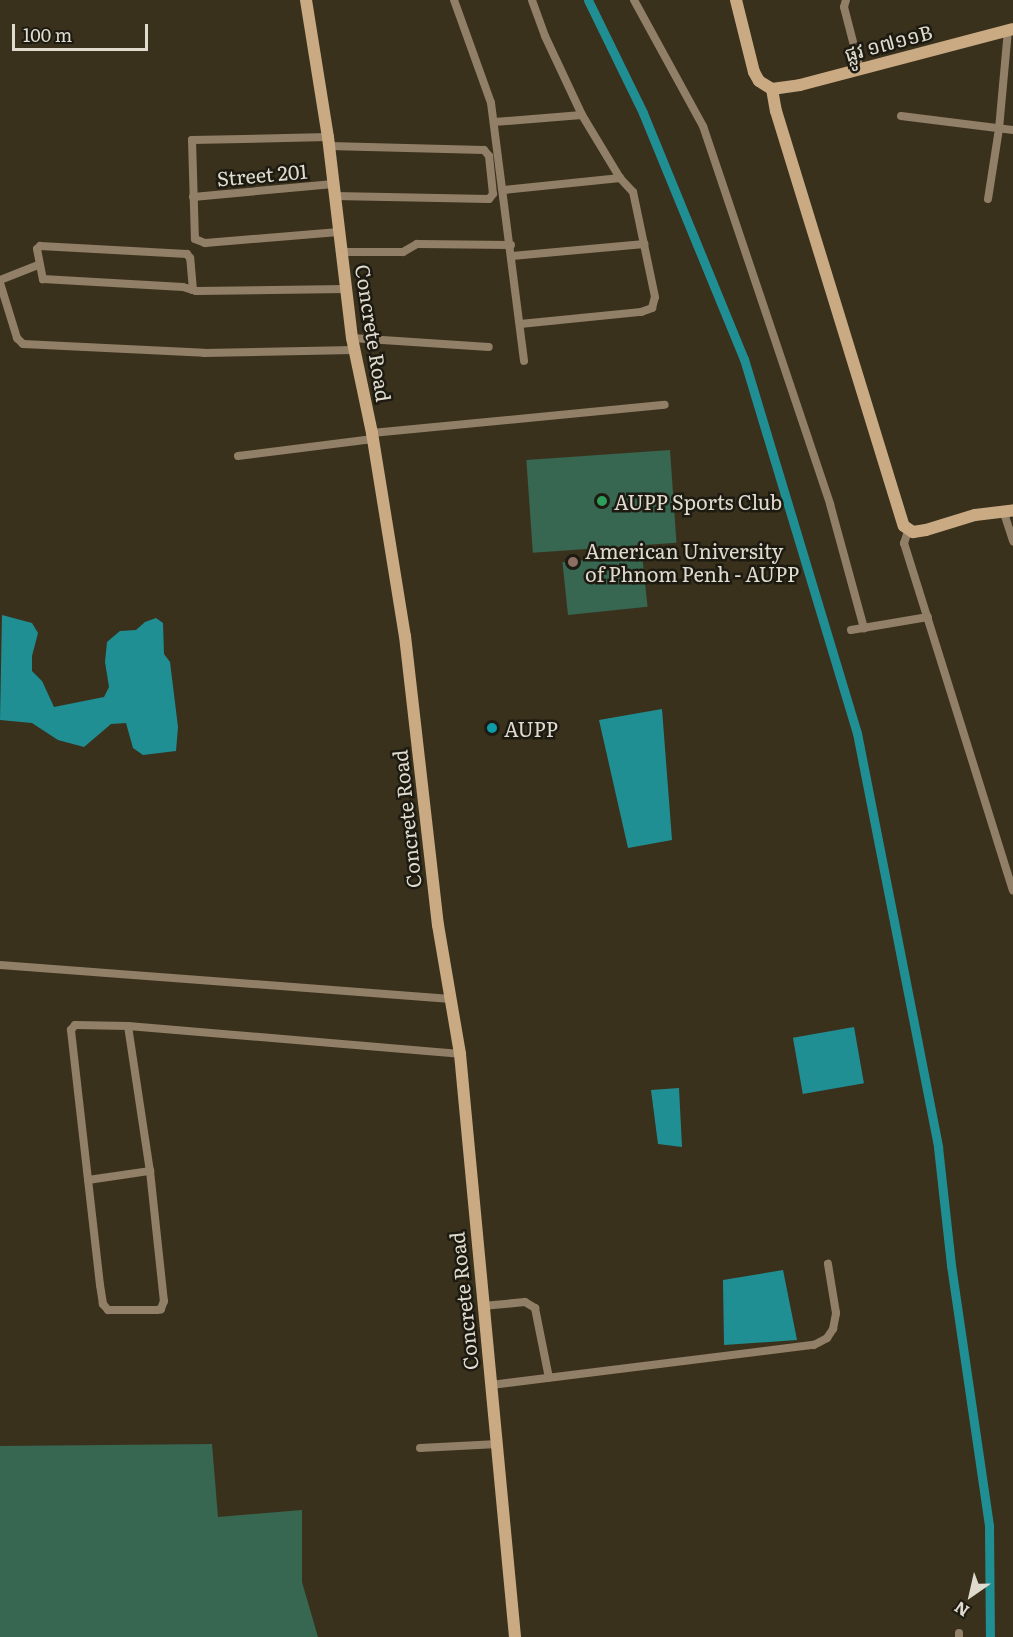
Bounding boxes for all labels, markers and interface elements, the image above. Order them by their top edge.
scale bar [15,12,152,50]
street label: ផ្លូវ ១៧១១B [841,19,935,65]
text: 100 m [23,21,72,48]
street label: Street 201 [216,158,308,190]
street label: Concrete Road [351,263,397,403]
place label: AUPP Sports Club [614,489,782,513]
marker: AUPP Sports Club [595,494,609,508]
place label: American University of Phnom Penh - AUPP [585,538,799,585]
marker: American University of Phnom Penh - AUPP [566,555,580,569]
place label: AUPP [504,716,558,740]
marker: AUPP [485,721,499,735]
street label: Concrete Road [387,749,425,889]
street label: Concrete Road [444,1231,482,1371]
north arrow [941,1565,1001,1625]
text: N [949,1596,973,1624]

